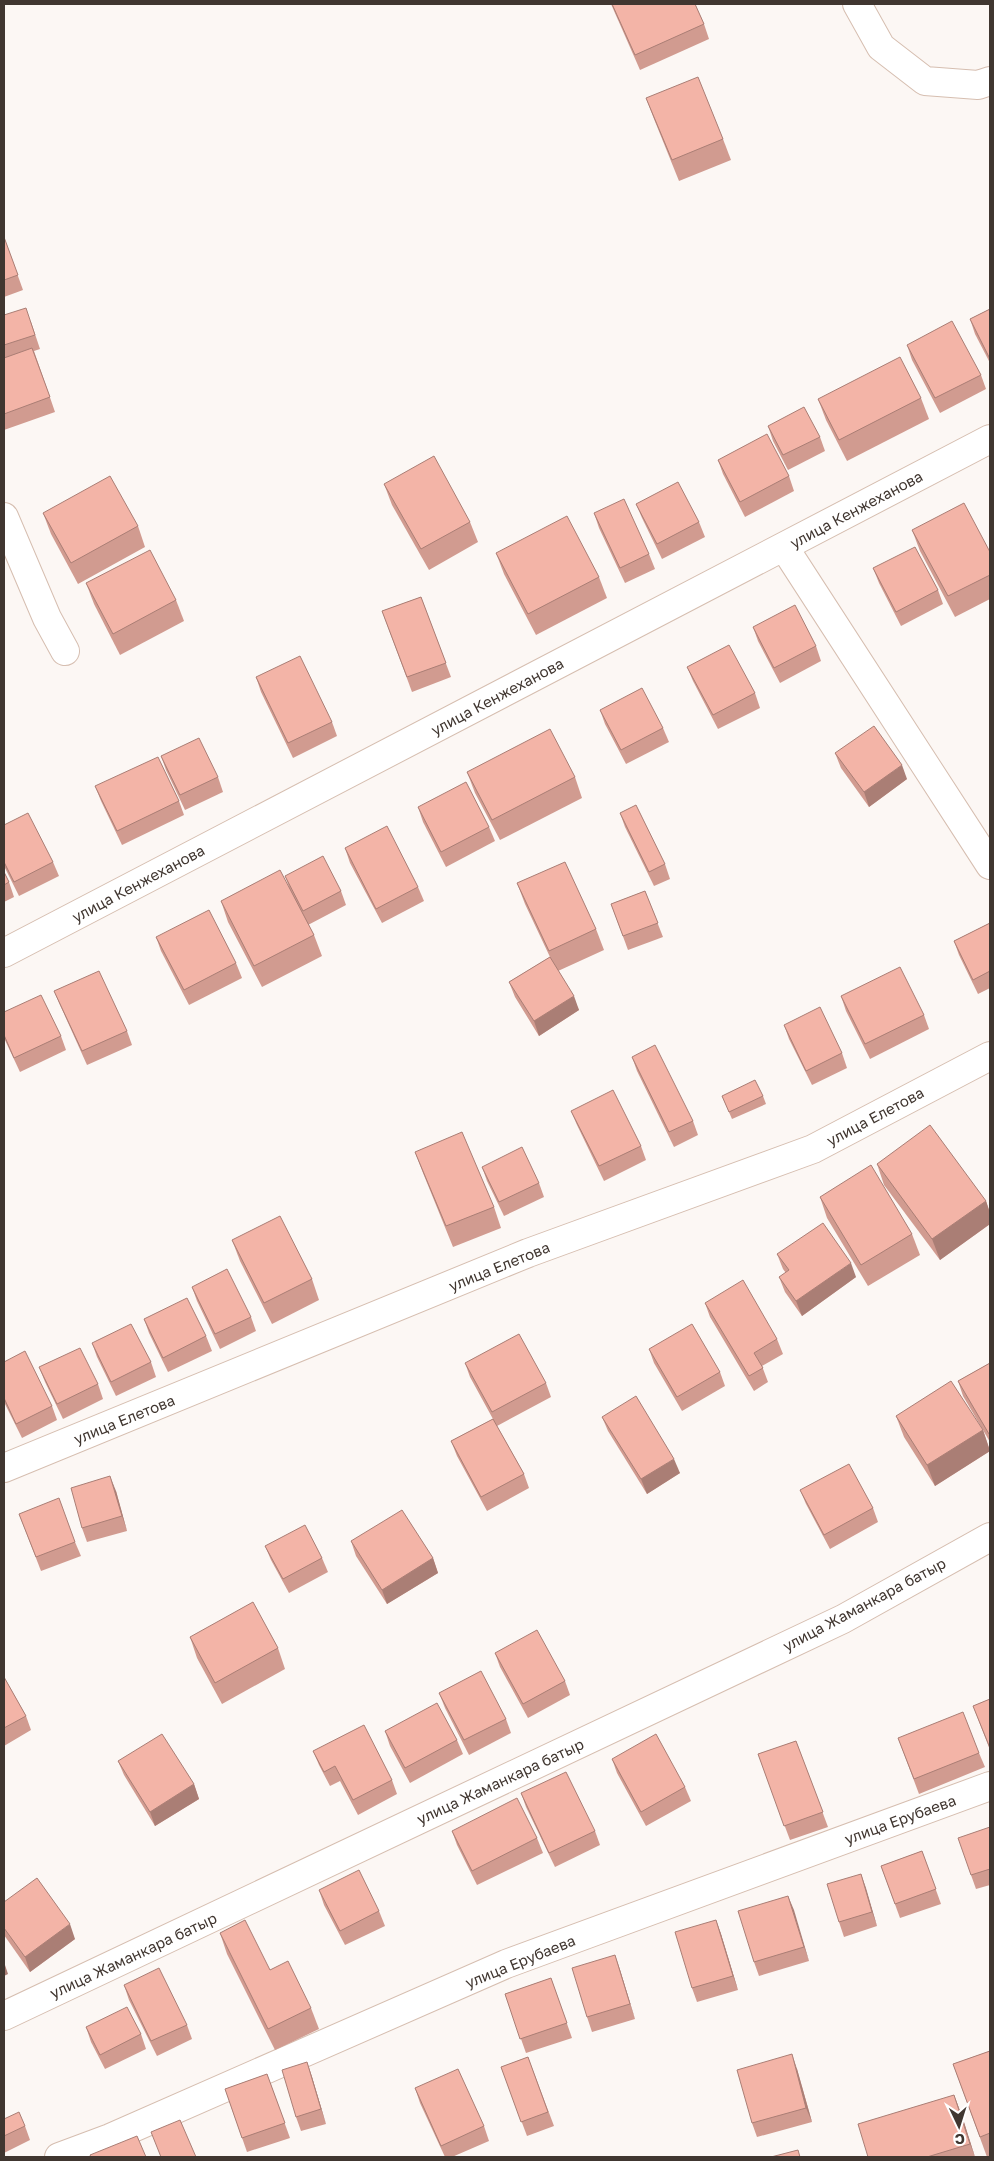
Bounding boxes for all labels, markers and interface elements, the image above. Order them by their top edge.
street label: улица Кенжеханова [787,466,925,552]
street label: улица Кенжеханова [428,653,566,739]
street label: улица Кенжеханова [69,840,207,926]
street label: улица Елетова [823,1083,927,1149]
street label: улица Елетова [446,1238,552,1294]
street label: улица Елетова [71,1391,177,1447]
street label: улица Жаманкара батыр [779,1553,949,1655]
street label: улица Жаманкара батыр [414,1734,586,1828]
street label: улица Ерубаева [842,1790,958,1848]
street label: улица Жаманкара батыр [47,1908,219,2002]
street label: улица Ерубаева [462,1931,578,1991]
north arrow [934,2101,984,2151]
text: С [954,2131,965,2148]

